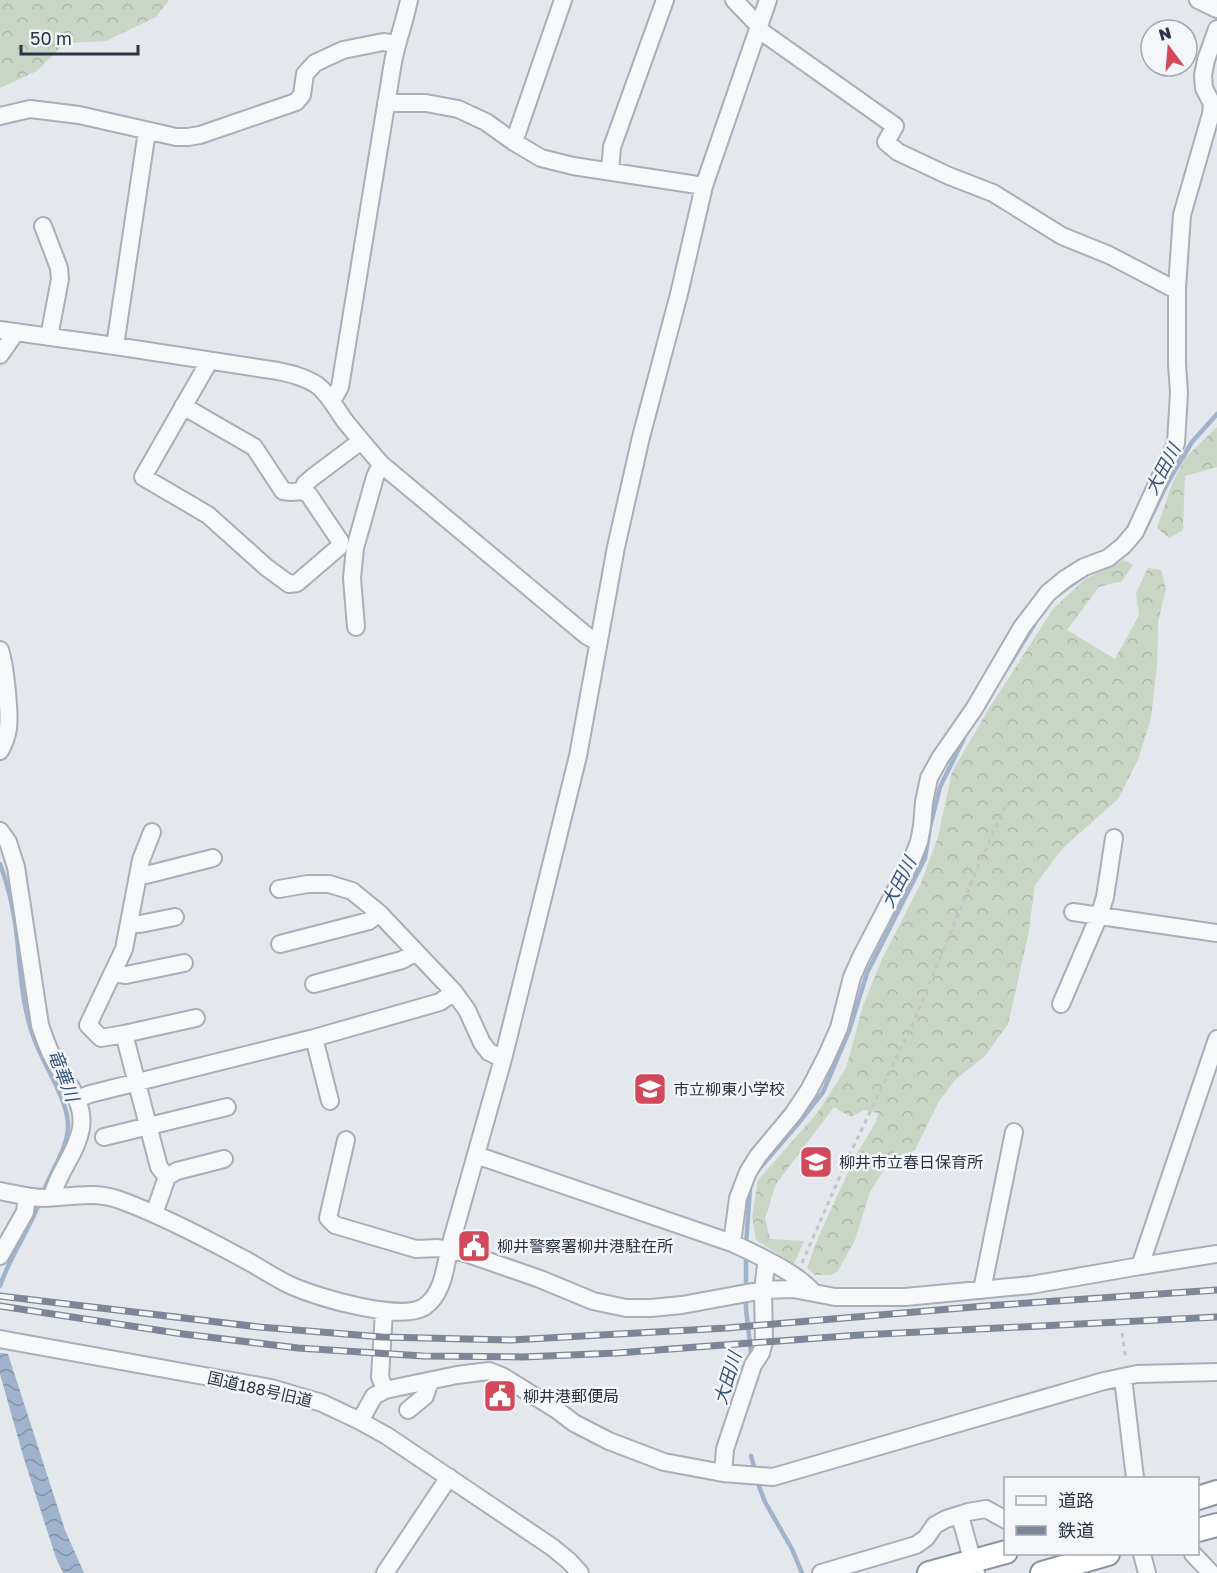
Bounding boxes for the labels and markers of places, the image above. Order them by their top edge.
school or university icon: 市立柳東小学校 [632,1071,668,1107]
place label: 市立柳東小学校 [673,1079,785,1099]
school or university icon: 柳井市立春日保育所 [798,1144,834,1180]
place label: 柳井市立春日保育所 [839,1152,983,1172]
public building icon: 柳井警察署柳井港駐在所 [456,1228,492,1264]
place label: 柳井警察署柳井港駐在所 [497,1236,673,1256]
public building icon: 柳井港郵便局 [482,1378,518,1414]
place label: 柳井港郵便局 [523,1386,619,1406]

